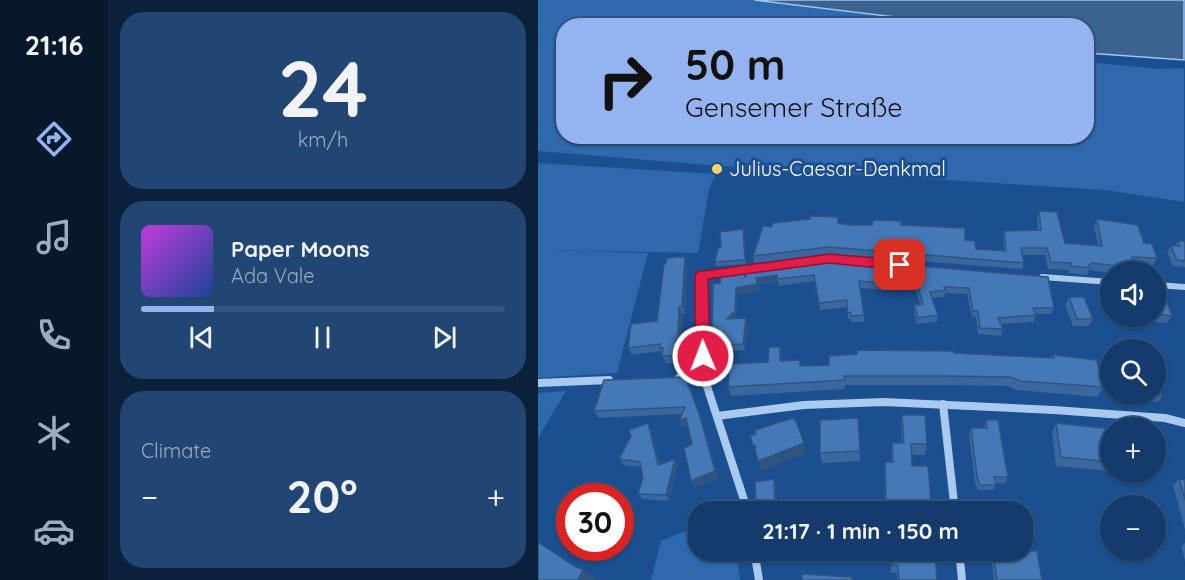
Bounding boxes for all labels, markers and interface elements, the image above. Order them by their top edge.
text: 21:16 [25,28,83,62]
text: 50 m [685,38,785,91]
text: 24 [278,39,368,137]
icon: right [586,42,664,120]
text: Gensemer Straße [685,90,903,124]
icon: directions [33,118,75,160]
text: km/h [298,127,348,152]
place label: Julius-Caesar-Denkmal [729,156,946,181]
marker: Julius-Caesar-Denkmal [710,162,724,176]
icon: music [33,216,75,258]
text: Paper Moons [231,235,370,263]
pin [874,239,925,290]
icon: arrive [883,248,916,281]
map controls [1100,261,1166,561]
button: sound [1100,261,1166,327]
text: Ada Vale [231,263,315,288]
icon: phone [33,314,75,356]
icon: previous [185,321,218,354]
icon: pause [306,321,339,354]
icon: next [428,321,461,354]
position arrow [671,324,735,388]
button: search [1100,339,1166,405]
icon: climate [33,412,75,454]
button: + [1100,417,1166,483]
text: Climate [141,438,211,463]
text: 20° [287,468,358,524]
text: − [141,476,158,517]
text: + [486,476,505,517]
speed limit sign: 30 [556,483,634,561]
button: − [1100,495,1166,561]
icon: car [33,510,75,552]
text: 21:17 · 1 min · 150 m [762,517,959,545]

